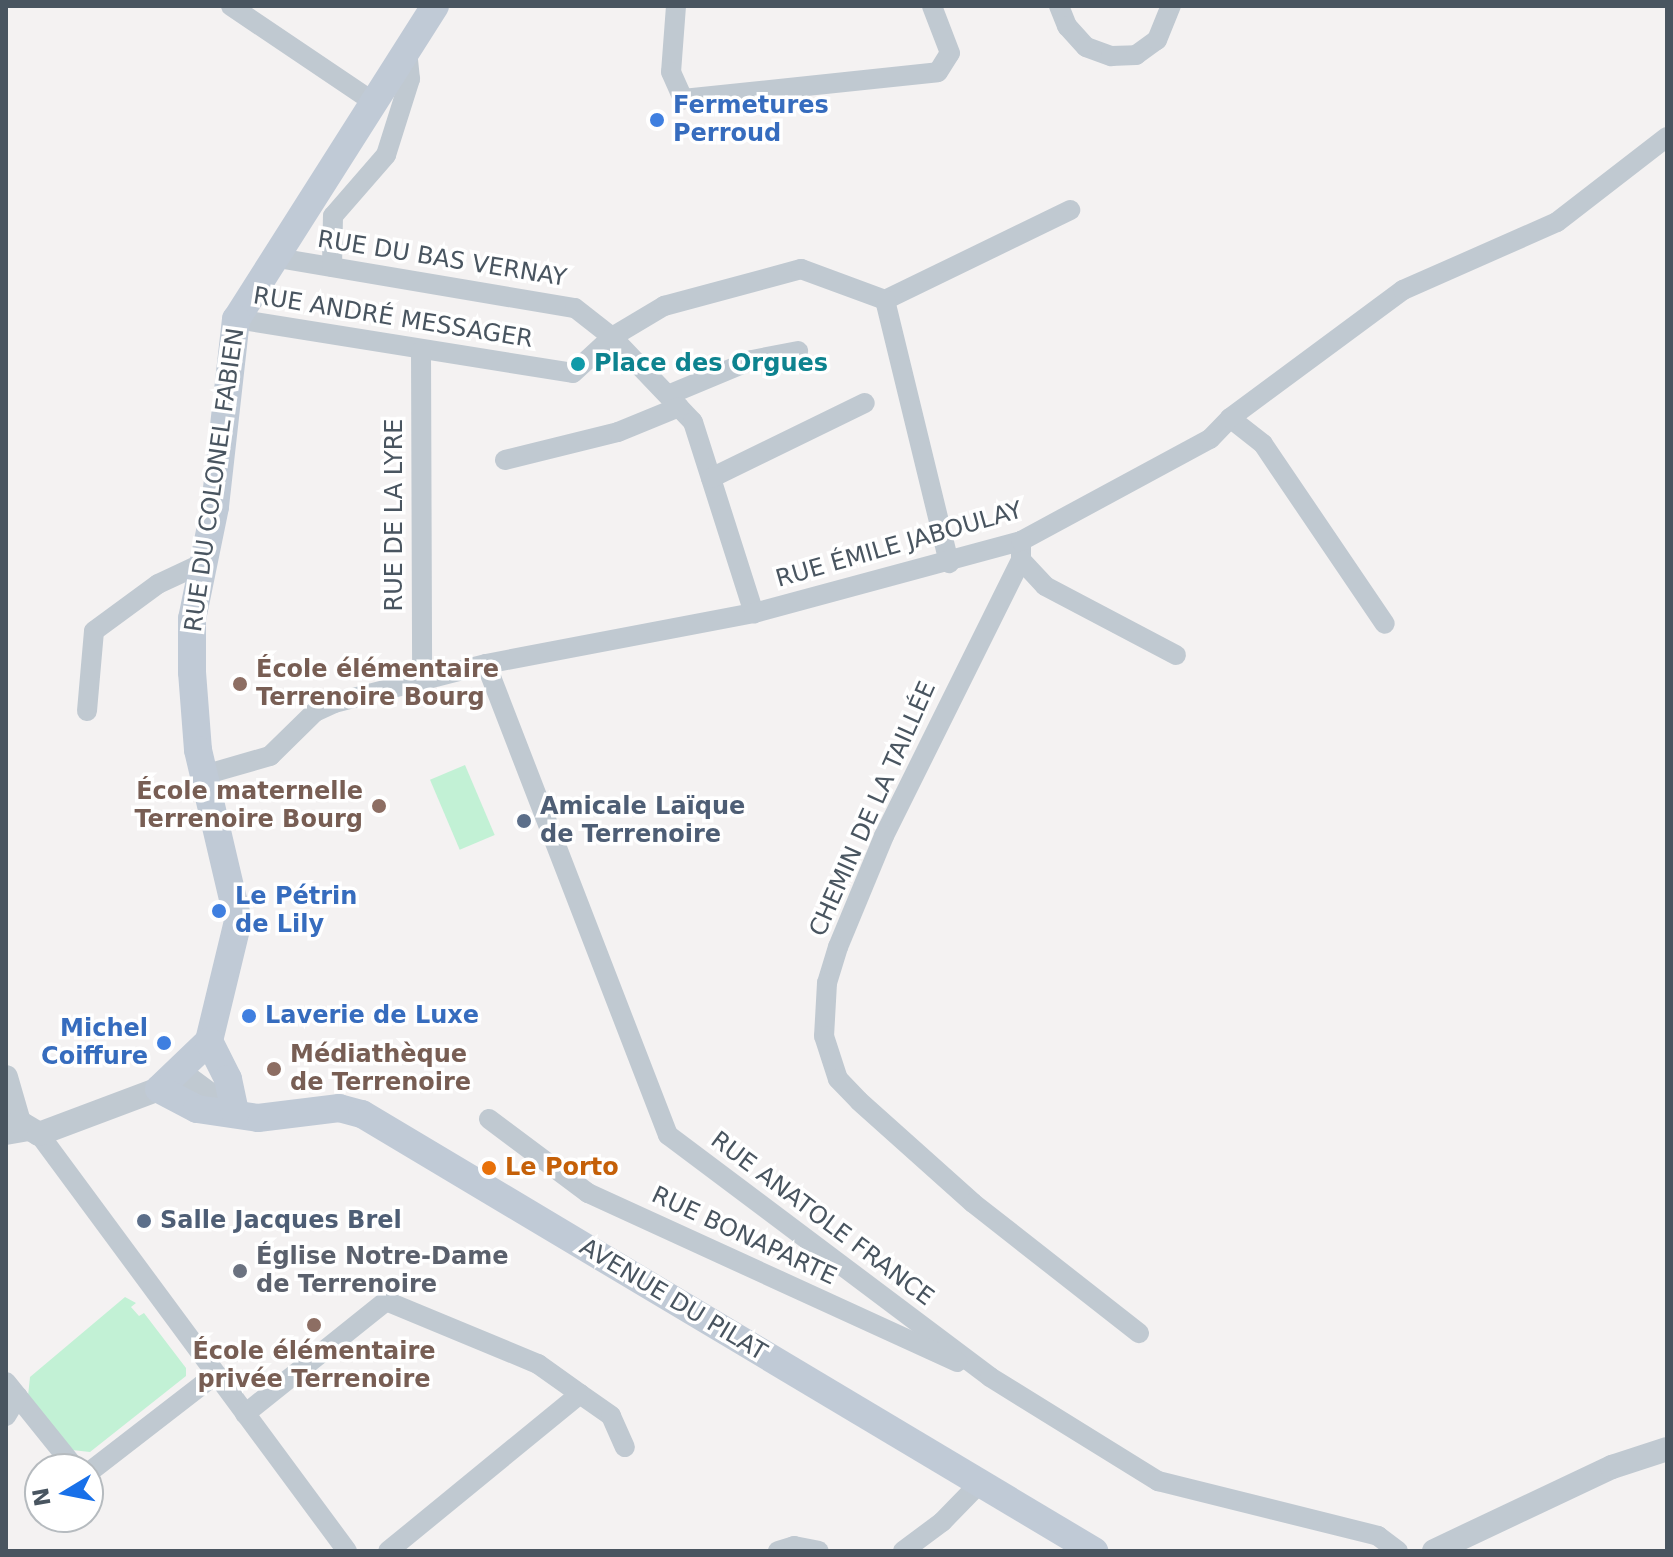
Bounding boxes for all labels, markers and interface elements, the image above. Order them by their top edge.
place label: Fermetures Perroud [673,92,829,148]
marker: Fermetures Perroud [648,111,666,129]
street label: RUE DU BAS VERNAY [315,225,569,293]
street label: RUE ANDRÉ MESSAGER [251,282,535,354]
street label: RUE DU COLONEL FABIEN [179,326,251,634]
place label: Place des Orgues [594,350,828,378]
marker: Place des Orgues [569,355,587,373]
street label: RUE DE LA LYRE [381,419,409,611]
street label: RUE ÉMILE JABOULAY [773,496,1025,594]
place label: École élémentaire Terrenoire Bourg [256,656,499,712]
marker: École élémentaire Terrenoire Bourg [231,675,249,693]
street label: CHEMIN DE LA TAILLÉE [804,677,942,941]
place label: École maternelle Terrenoire Bourg [134,778,363,834]
place label: Amicale Laïque de Terrenoire [540,793,745,849]
marker: École maternelle Terrenoire Bourg [370,797,388,815]
marker: Amicale Laïque de Terrenoire [515,812,533,830]
place label: Le Pétrin de Lily [235,883,357,939]
marker: Le Pétrin de Lily [210,902,228,920]
place label: Laverie de Luxe [265,1002,479,1030]
marker: Laverie de Luxe [240,1007,258,1025]
place label: Michel Coiffure [41,1015,148,1071]
marker: Michel Coiffure [155,1034,173,1052]
place label: Médiathèque de Terrenoire [290,1041,471,1097]
marker: Médiathèque de Terrenoire [265,1060,283,1078]
street label: RUE ANATOLE FRANCE [705,1126,939,1312]
place label: Le Porto [505,1154,619,1182]
marker: Le Porto [480,1159,498,1177]
street label: RUE BONAPARTE [647,1181,841,1291]
place label: Salle Jacques Brel [160,1207,402,1235]
marker: Salle Jacques Brel [135,1212,153,1230]
street label: AVENUE DU PILAT [574,1233,772,1367]
place label: Église Notre-Dame de Terrenoire [256,1243,508,1299]
marker: Église Notre-Dame de Terrenoire [231,1262,249,1280]
marker: École élémentaire privée Terrenoire [305,1316,323,1334]
place label: École élémentaire privée Terrenoire [192,1338,436,1394]
north arrow [24,1453,104,1533]
text: N [28,1486,56,1508]

